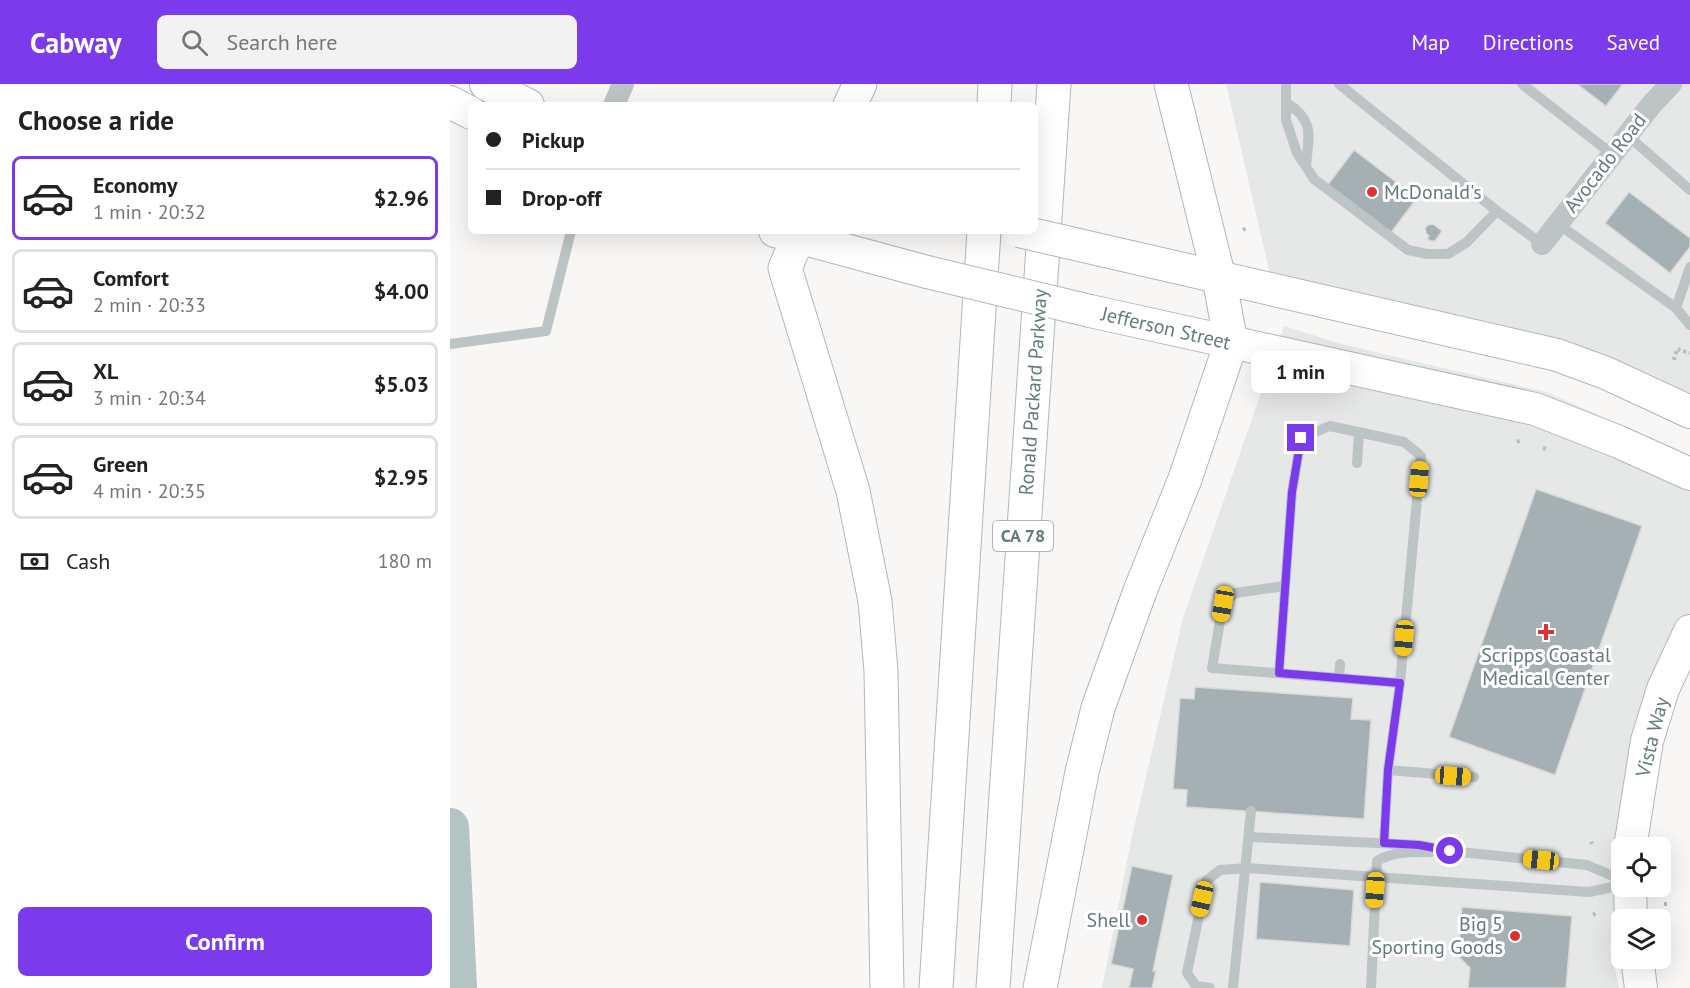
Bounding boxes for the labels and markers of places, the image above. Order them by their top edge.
place label: McDonald's [1384,179,1482,205]
marker: McDonald's [1365,185,1379,199]
marker: Scripps Coastal Medical Center [1537,623,1555,641]
place label: Scripps Coastal Medical Center [1481,642,1611,691]
place label: Shell [1087,907,1130,933]
place label: Big 5 Sporting Goods [1371,911,1503,960]
marker: Shell [1135,913,1149,927]
marker: Big 5 Sporting Goods [1508,929,1522,943]

